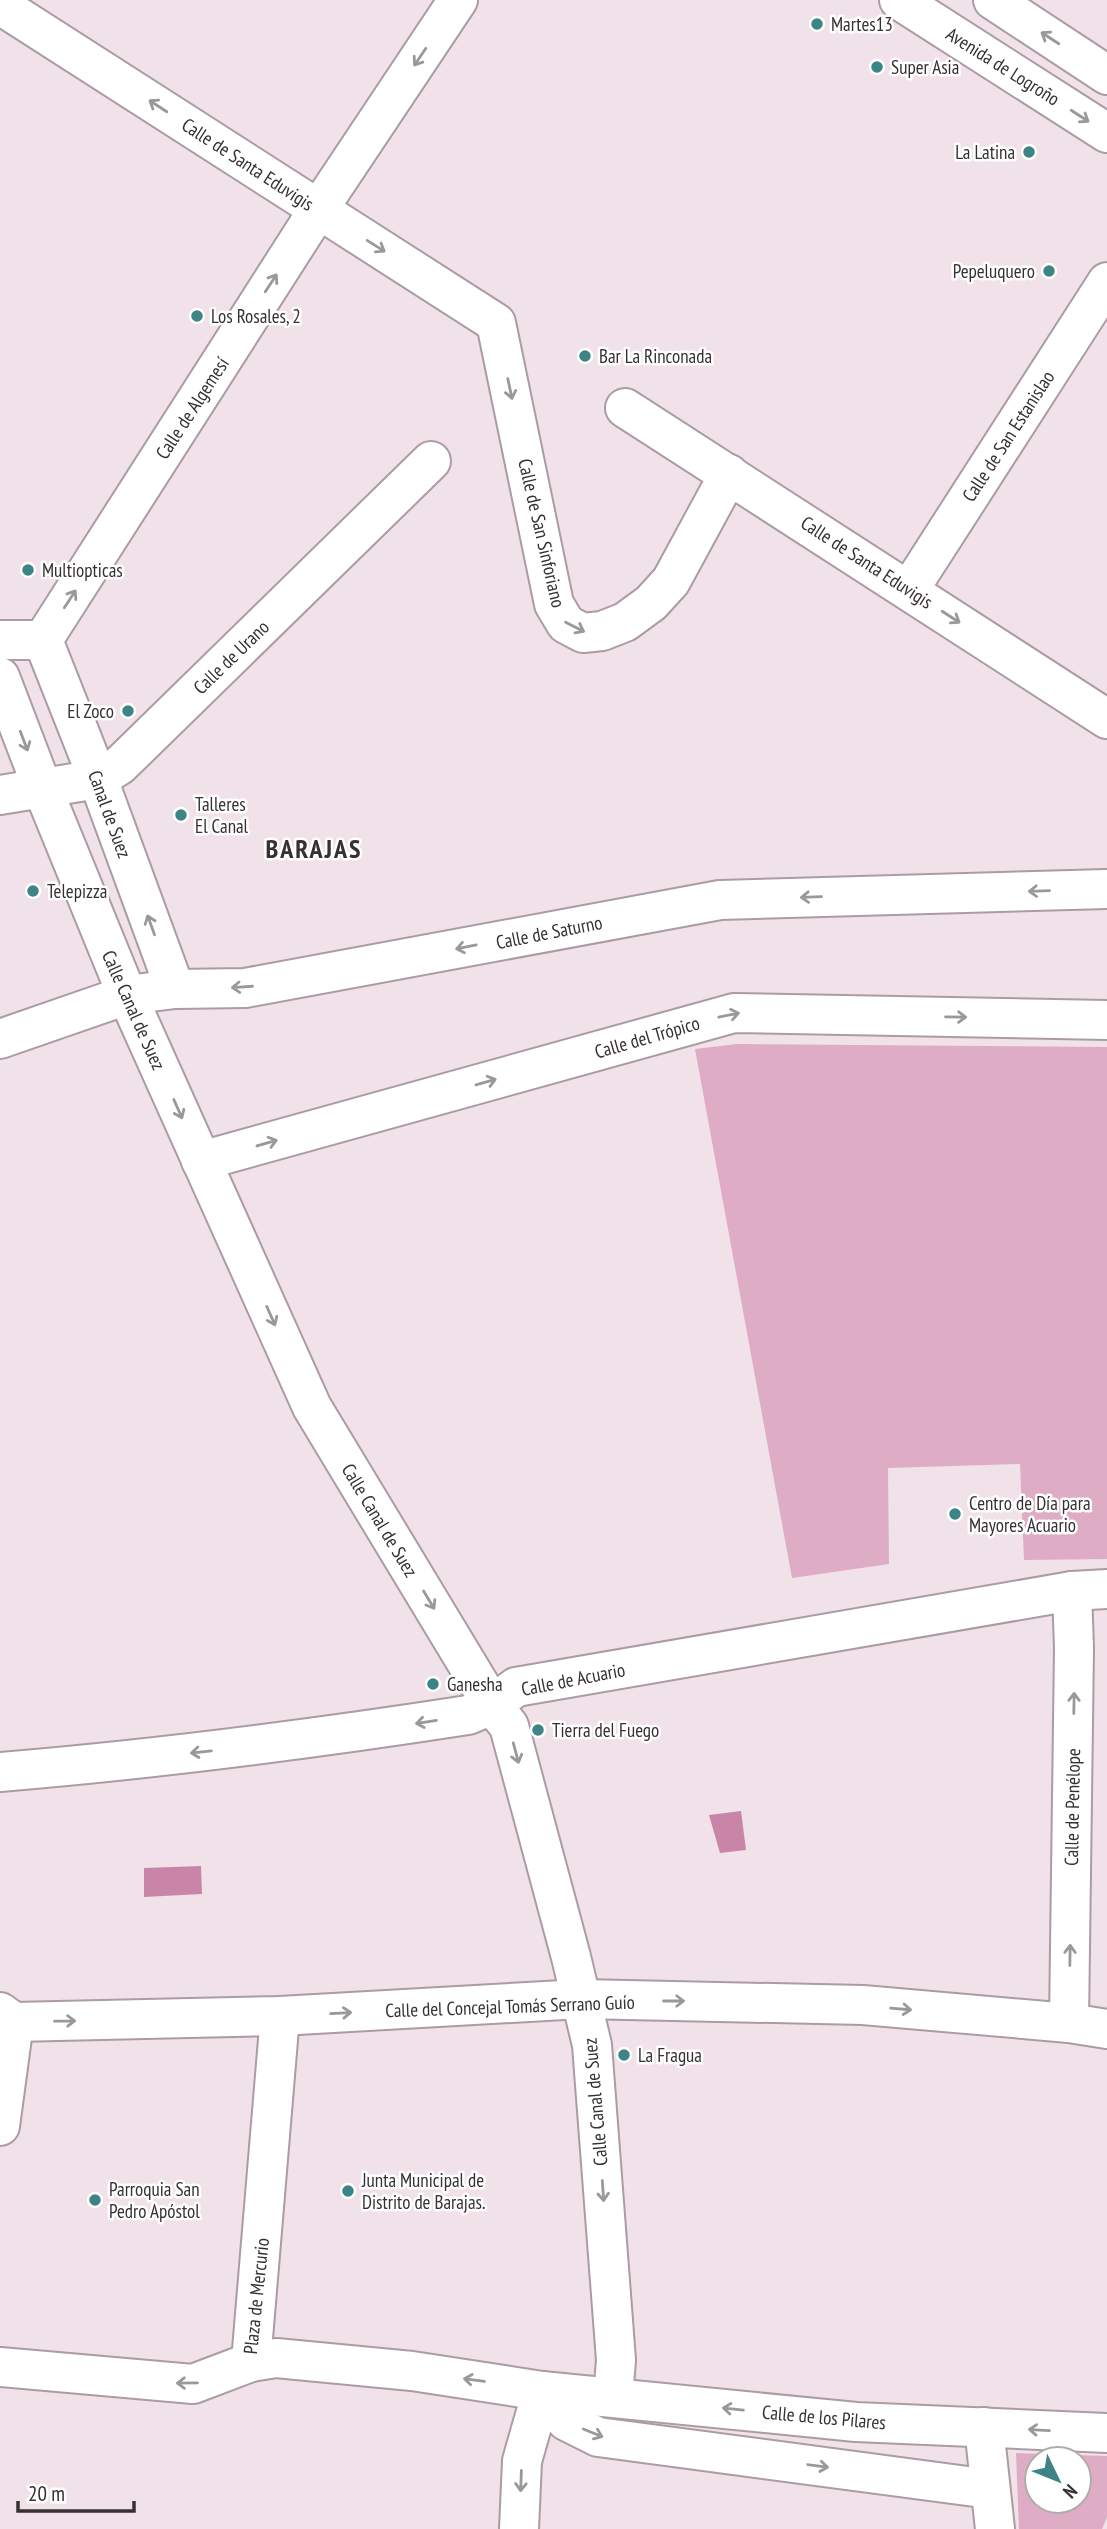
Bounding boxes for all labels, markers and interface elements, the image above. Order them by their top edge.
place label: Martes13 [831,12,893,36]
marker: Martes13 [809,16,825,32]
street label: Avenida de Logroño [942,22,1064,110]
one-way arrow [1041,31,1060,45]
one-way arrow [413,47,427,66]
place label: Super Asia [891,55,959,79]
marker: Super Asia [869,59,885,75]
one-way arrow [149,99,168,114]
one-way arrow [1070,109,1090,123]
street label: Calle de Santa Eduvigis [177,112,319,216]
place label: La Latina [955,140,1015,164]
marker: La Latina [1021,144,1037,160]
one-way arrow [366,239,385,254]
place label: Pepeluquero [953,259,1035,283]
marker: Pepeluquero [1041,263,1057,279]
one-way arrow [265,273,279,293]
place label: Los Rosales, 2 [211,304,301,328]
marker: Los Rosales, 2 [189,308,205,324]
place label: Bar La Rinconada [599,344,712,368]
marker: Bar La Rinconada [577,348,593,364]
street label: Calle de Algemesí [150,353,234,463]
street label: Calle de San Estanislao [957,366,1059,506]
one-way arrow [503,377,517,400]
street label: Calle de San Sinforiano [513,456,571,610]
street label: Calle de Santa Eduvigis [796,510,938,614]
place label: Multiopticas [42,558,123,582]
marker: Multiopticas [20,562,36,578]
one-way arrow [63,589,77,609]
one-way arrow [941,610,961,624]
street label: Calle de Urano [188,615,274,699]
one-way arrow [565,621,585,635]
place label: El Zoco [67,699,114,723]
marker: El Zoco [120,703,136,719]
one-way arrow [19,729,31,751]
street label: Canal de Suez [83,767,137,861]
place label: Talleres El Canal [195,792,249,838]
marker: Talleres El Canal [173,807,189,823]
district label: BARAJAS [266,832,363,865]
place label: Telepizza [47,879,107,903]
marker: Telepizza [25,883,41,899]
one-way arrow [1028,885,1051,898]
one-way arrow [800,891,823,904]
street label: Calle de Saturno [494,910,604,954]
one-way arrow [144,915,156,937]
one-way arrow [455,941,478,954]
street label: Calle Canal de Suez [97,947,171,1074]
one-way arrow [231,981,254,994]
one-way arrow [717,1008,740,1021]
one-way arrow [944,1010,967,1024]
street label: Calle del Trópico [592,1011,702,1063]
one-way arrow [475,1074,497,1087]
one-way arrow [172,1097,185,1119]
one-way arrow [255,1136,278,1149]
one-way arrow [265,1305,278,1326]
street label: Calle Canal de Suez [337,1459,423,1581]
place label: Centro de Día para Mayores Acuario [969,1491,1091,1537]
marker: Centro de Día para Mayores Acuario [947,1506,963,1522]
one-way arrow [422,1590,436,1610]
street label: Calle de Acuario [519,1657,627,1701]
place label: Ganesha [447,1672,503,1696]
marker: Ganesha [425,1676,441,1692]
one-way arrow [1067,1692,1080,1715]
one-way arrow [415,1716,438,1729]
place label: Tierra del Fuego [552,1718,659,1742]
marker: Tierra del Fuego [530,1722,546,1738]
one-way arrow [510,1741,523,1764]
one-way arrow [190,1745,213,1758]
street label: Calle de Penélope [1059,1748,1085,1866]
one-way arrow [1063,1944,1077,1967]
street label: Calle del Concejal Tomás Serrano Guío [385,1990,635,2022]
one-way arrow [662,1994,685,2008]
one-way arrow [890,2003,912,2016]
one-way arrow [329,2007,352,2020]
one-way arrow [53,2014,76,2027]
street label: Calle Canal de Suez [577,2037,613,2167]
place label: La Fragua [638,2043,702,2067]
marker: La Fragua [616,2047,632,2063]
place label: Junta Municipal de Distrito de Barajas. [361,2168,485,2214]
place label: Parroquia San Pedro Apóstol [109,2177,200,2223]
one-way arrow [597,2179,610,2202]
marker: Junta Municipal de Distrito de Barajas. [340,2183,356,2199]
marker: Parroquia San Pedro Apóstol [87,2192,103,2208]
street label: Plaza de Mercurio [238,2237,274,2355]
one-way arrow [464,2373,486,2386]
one-way arrow [176,2376,199,2389]
street label: Calle de los Pilares [761,2400,887,2434]
one-way arrow [722,2403,744,2416]
one-way arrow [1028,2423,1051,2436]
one-way arrow [582,2428,603,2441]
north arrow [1023,2445,1093,2515]
one-way arrow [806,2459,829,2472]
one-way arrow [514,2469,527,2492]
scale bar [18,2470,133,2514]
text: 20 m [28,2480,65,2507]
text: N [1058,2480,1083,2504]

